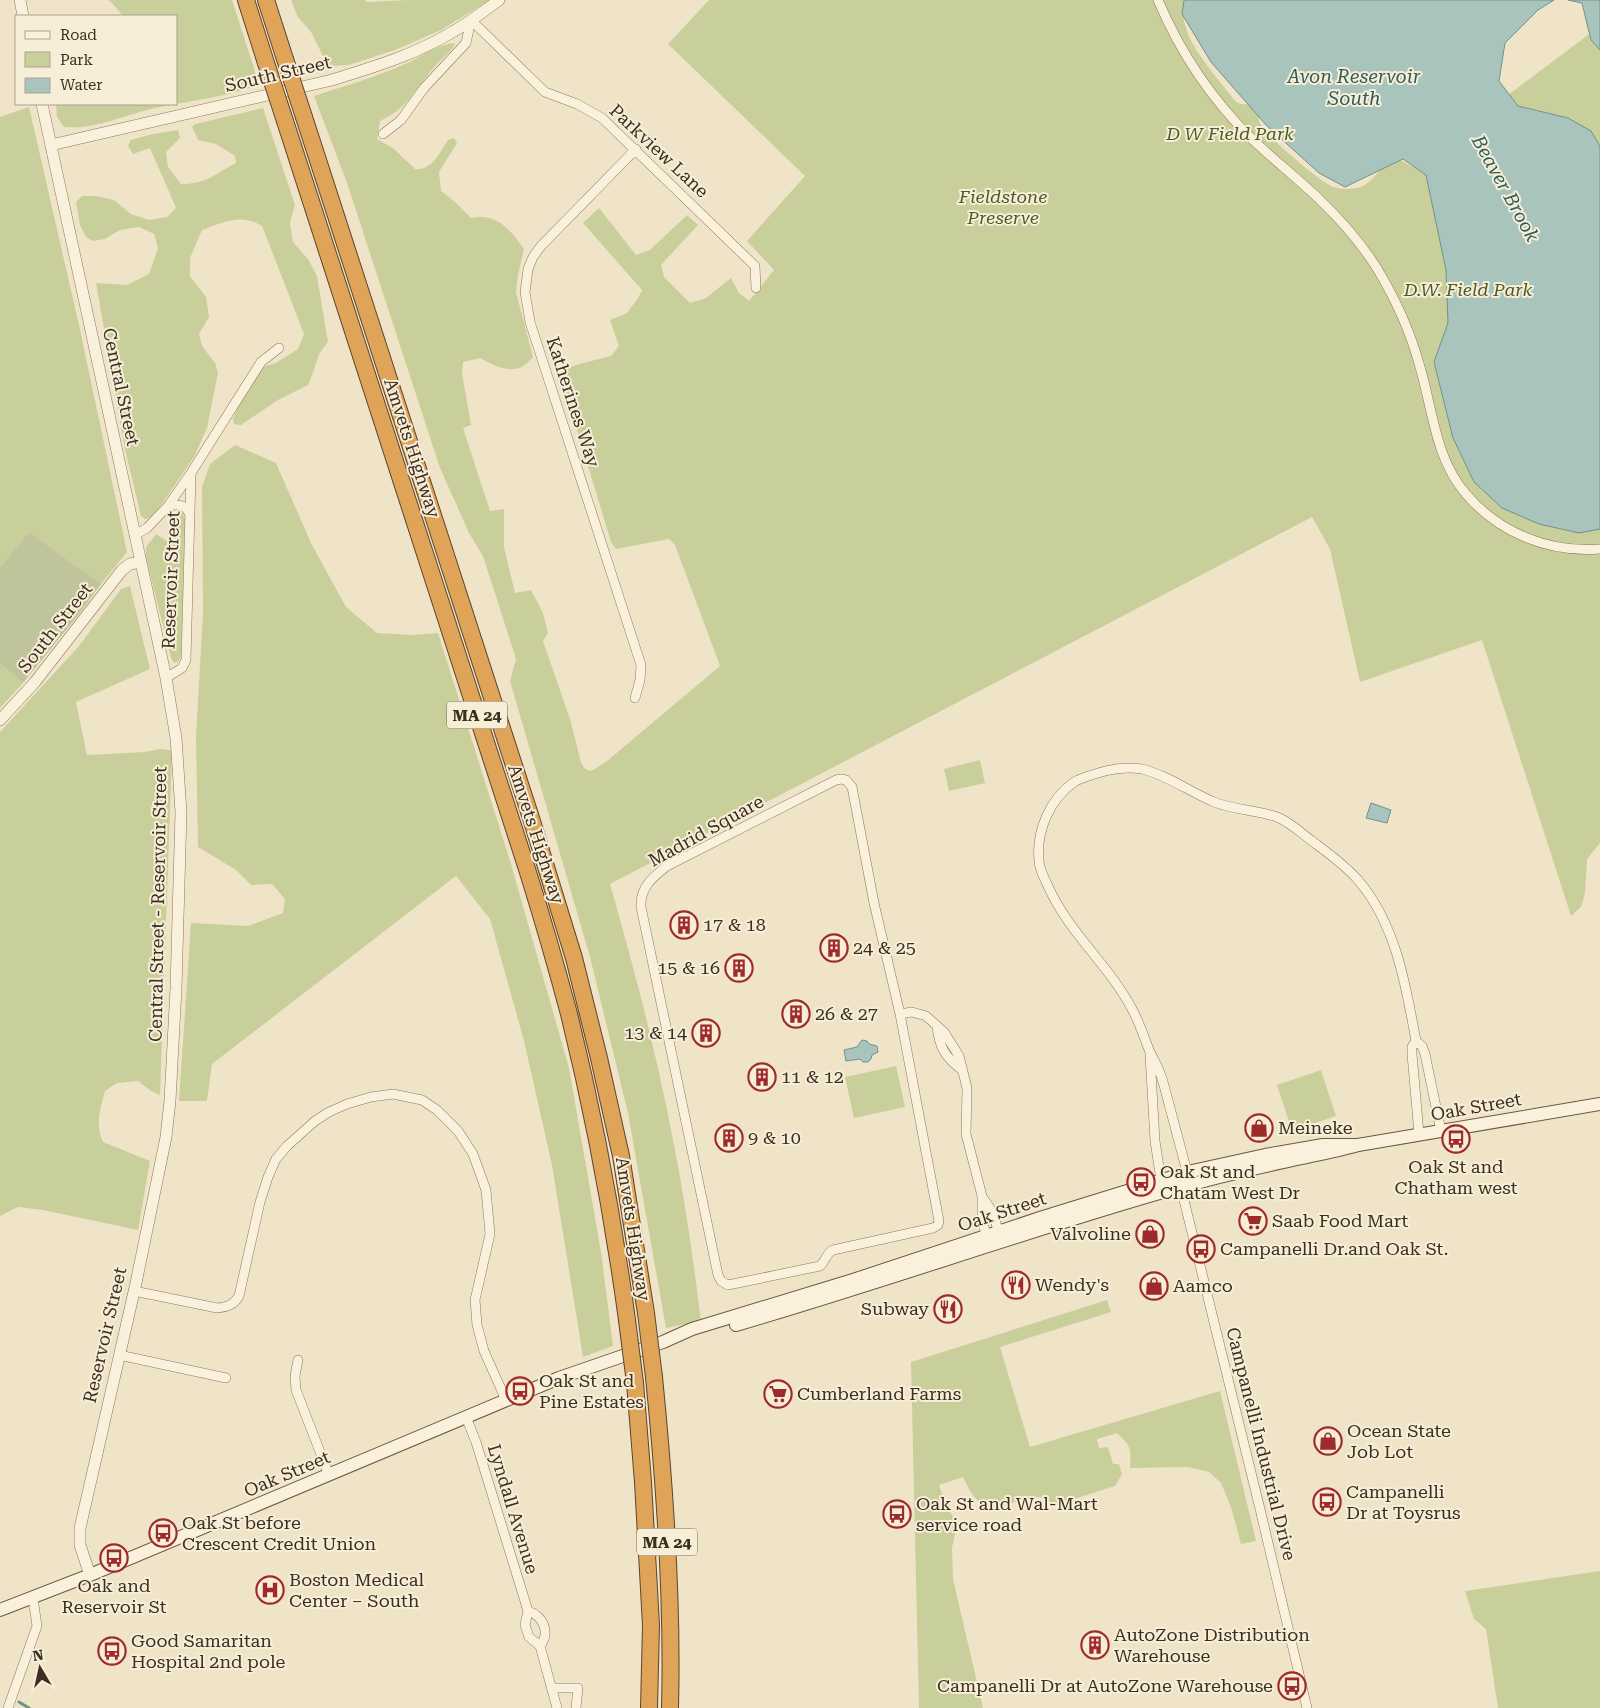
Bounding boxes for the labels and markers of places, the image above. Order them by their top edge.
building icon: 17 & 18 [669,910,699,940]
place label: 17 & 18 [703,914,766,935]
building icon: 24 & 25 [819,933,849,963]
place label: 24 & 25 [853,937,916,958]
building icon: 15 & 16 [724,953,754,983]
place label: 15 & 16 [657,957,720,978]
building icon: 26 & 27 [781,999,811,1029]
place label: 26 & 27 [815,1003,878,1024]
building icon: 13 & 14 [691,1018,721,1048]
place label: 13 & 14 [624,1022,687,1043]
building icon: 11 & 12 [747,1062,777,1092]
place label: 11 & 12 [781,1066,844,1087]
shop icon: Meineke [1244,1113,1274,1143]
place label: Meineke [1278,1117,1353,1138]
building icon: 9 & 10 [714,1123,744,1153]
bus stop icon: Oak St and Chatham west [1441,1124,1471,1154]
place label: 9 & 10 [748,1127,801,1148]
place label: Oak St and Chatham west [1395,1156,1518,1198]
place label: Oak St and Chatam West Dr [1160,1161,1300,1203]
bus stop icon: Oak St and Chatam West Dr [1126,1167,1156,1197]
supermarket icon: Saab Food Mart [1238,1206,1268,1236]
place label: Saab Food Mart [1272,1210,1408,1231]
shop icon: Valvoline [1135,1219,1165,1249]
place label: Valvoline [1050,1223,1131,1244]
bus stop icon: Campanelli Dr.and Oak St. [1186,1234,1216,1264]
place label: Campanelli Dr.and Oak St. [1220,1238,1448,1259]
restaurant icon: Wendy's [1001,1270,1031,1300]
shop icon: Aamco [1139,1271,1169,1301]
place label: Wendy's [1035,1274,1109,1295]
place label: Aamco [1173,1275,1233,1296]
restaurant icon: Subway [933,1294,963,1324]
place label: Subway [861,1298,929,1319]
place label: Oak St and Pine Estates [539,1370,644,1412]
bus stop icon: Oak St and Pine Estates [505,1376,535,1406]
supermarket icon: Cumberland Farms [763,1379,793,1409]
place label: Cumberland Farms [797,1383,961,1404]
place label: Ocean State Job Lot [1347,1420,1451,1462]
shop icon: Ocean State Job Lot [1313,1426,1343,1456]
place label: Campanelli Dr at Toysrus [1346,1481,1460,1523]
bus stop icon: Campanelli Dr at Toysrus [1312,1487,1342,1517]
place label: Oak St and Wal-Mart service road [916,1493,1098,1535]
bus stop icon: Oak St and Wal-Mart service road [882,1499,912,1529]
place label: Oak St before Crescent Credit Union [182,1512,377,1554]
bus stop icon: Oak St before Crescent Credit Union [148,1518,178,1548]
bus stop icon: Oak and Reservoir St [99,1543,129,1573]
place label: Boston Medical Center – South [289,1569,425,1611]
place label: Oak and Reservoir St [62,1575,167,1617]
hospital icon: Boston Medical Center – South [255,1575,285,1605]
place label: AutoZone Distribution Warehouse [1114,1624,1310,1666]
place label: Good Samaritan Hospital 2nd pole [131,1630,286,1672]
building icon: AutoZone Distribution Warehouse [1080,1630,1110,1660]
bus stop icon: Good Samaritan Hospital 2nd pole [97,1636,127,1666]
bus stop icon: Campanelli Dr at AutoZone Warehouse [1277,1671,1307,1701]
place label: Campanelli Dr at AutoZone Warehouse [937,1675,1273,1696]

